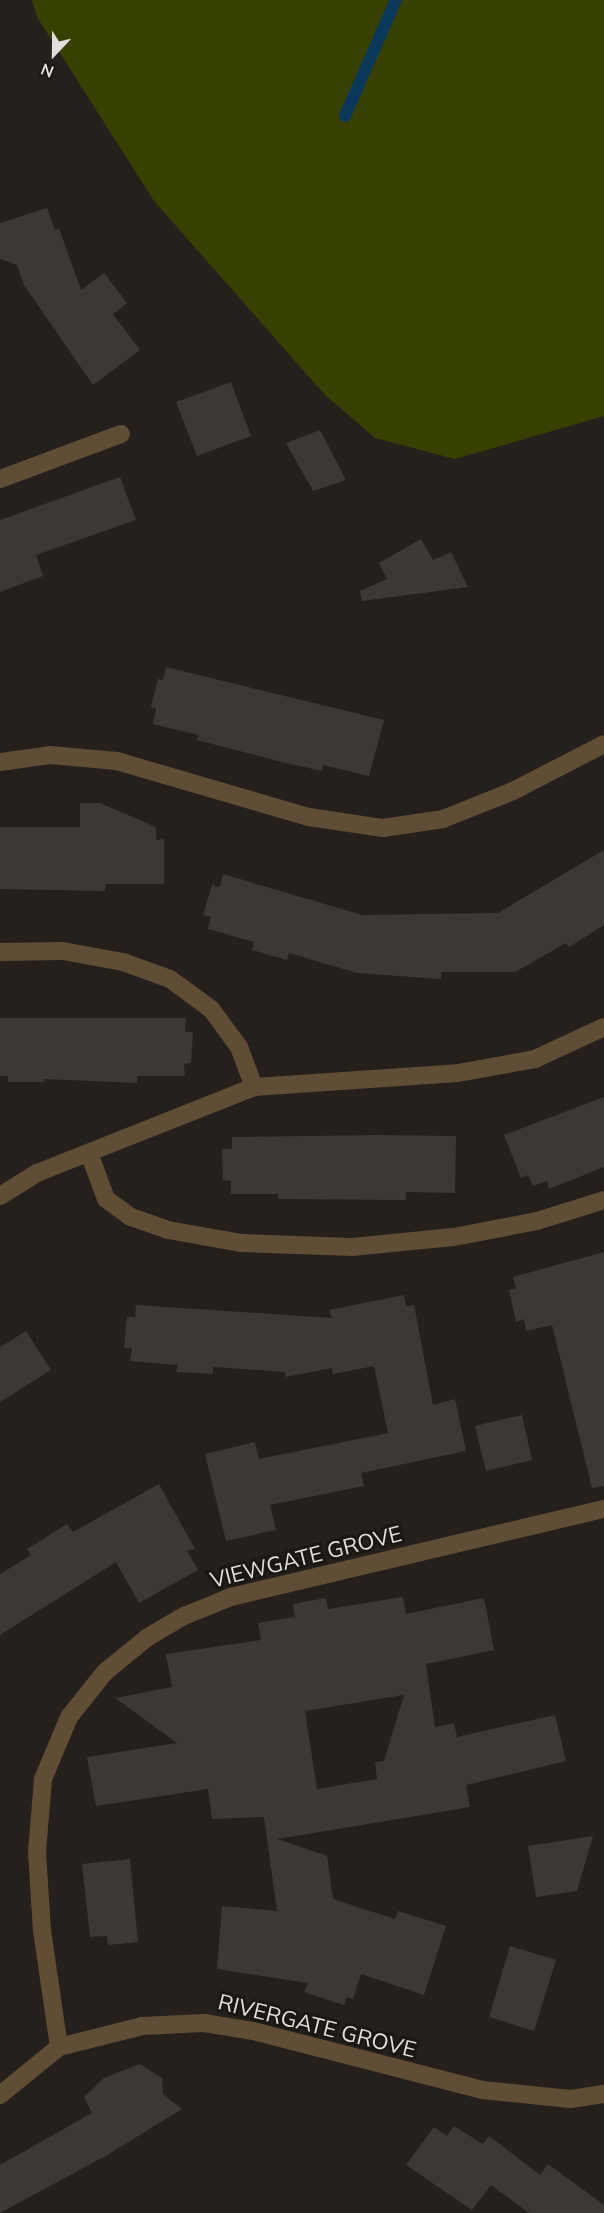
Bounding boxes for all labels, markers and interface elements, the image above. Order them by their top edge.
north arrow [24,24,84,84]
text: N [38,59,57,82]
street label: VIEWGATE GROVE [207,1520,405,1594]
street label: RIVERGATE GROVE [215,1989,419,2063]

